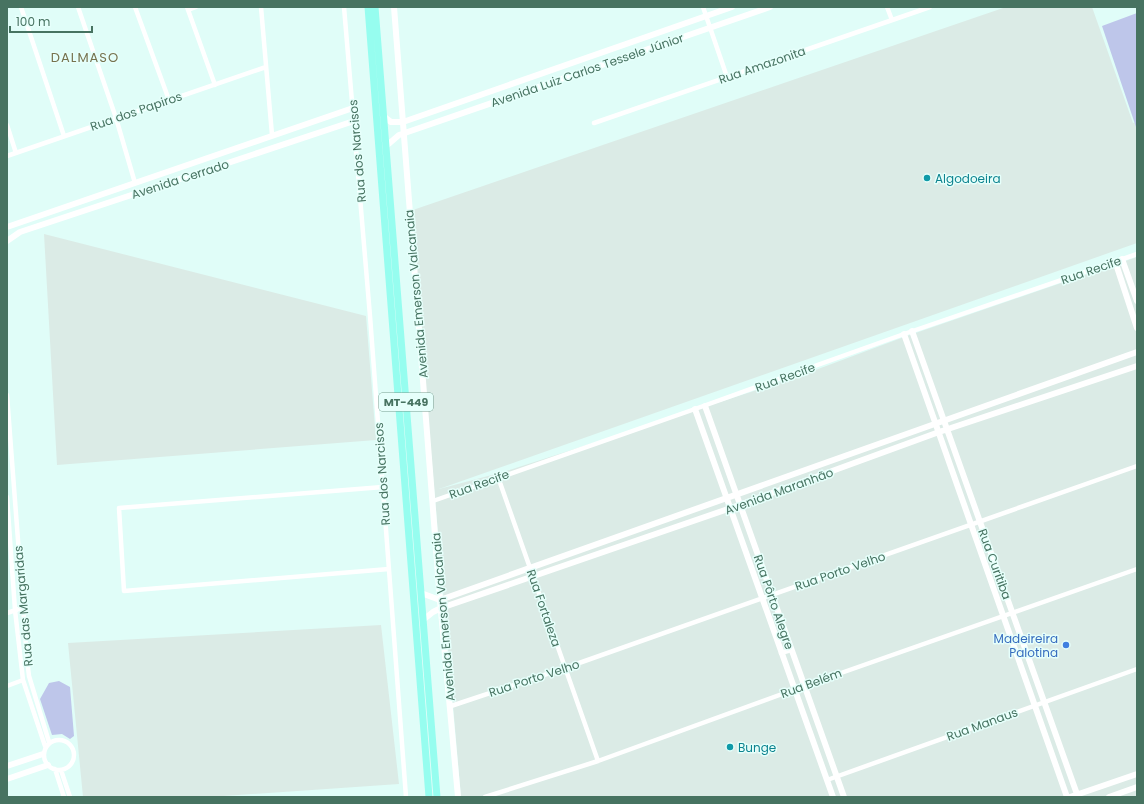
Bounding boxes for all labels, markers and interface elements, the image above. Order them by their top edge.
scale bar [10,8,92,34]
text: 100 m [16,13,50,30]
street label: Avenida Luiz Carlos Tessele Júnior [488,29,686,111]
street label: Rua Amazonita [716,42,808,88]
district label: DALMASO [51,48,119,67]
street label: Rua dos Papiros [88,87,184,135]
street label: Rua dos Narcisos [344,99,370,203]
street label: Avenida Cerrado [129,155,231,203]
place label: Algodoeira [935,170,1001,187]
marker: Algodoeira [922,173,932,183]
street label: Avenida Emerson Valcanaia [400,209,432,379]
street label: Rua Recife [1059,252,1123,288]
street label: Rua Recife [753,358,817,396]
road number: MT-449 [379,393,433,411]
street label: Rua dos Narcisos [370,422,394,526]
street label: Avenida Maranhão [722,463,836,519]
street label: Rua Recife [447,465,511,503]
street label: Rua Curitiba [974,526,1016,602]
street label: Avenida Emerson Valcanaia [427,532,459,702]
street label: Rua das Margaridas [9,545,37,667]
street label: Rua Porto Velho [793,547,888,594]
street label: Rua Pôrto Alegre [750,552,798,652]
street label: Rua Fortaleza [523,567,565,649]
place label: Madeireira Palotina [994,630,1058,661]
marker: Madeireira Palotina [1061,640,1071,650]
street label: Rua Porto Velho [486,655,582,701]
street label: Rua Belém [778,664,844,702]
street label: Rua Manaus [944,703,1020,745]
place label: Bunge [738,739,776,756]
marker: Bunge [725,742,735,752]

